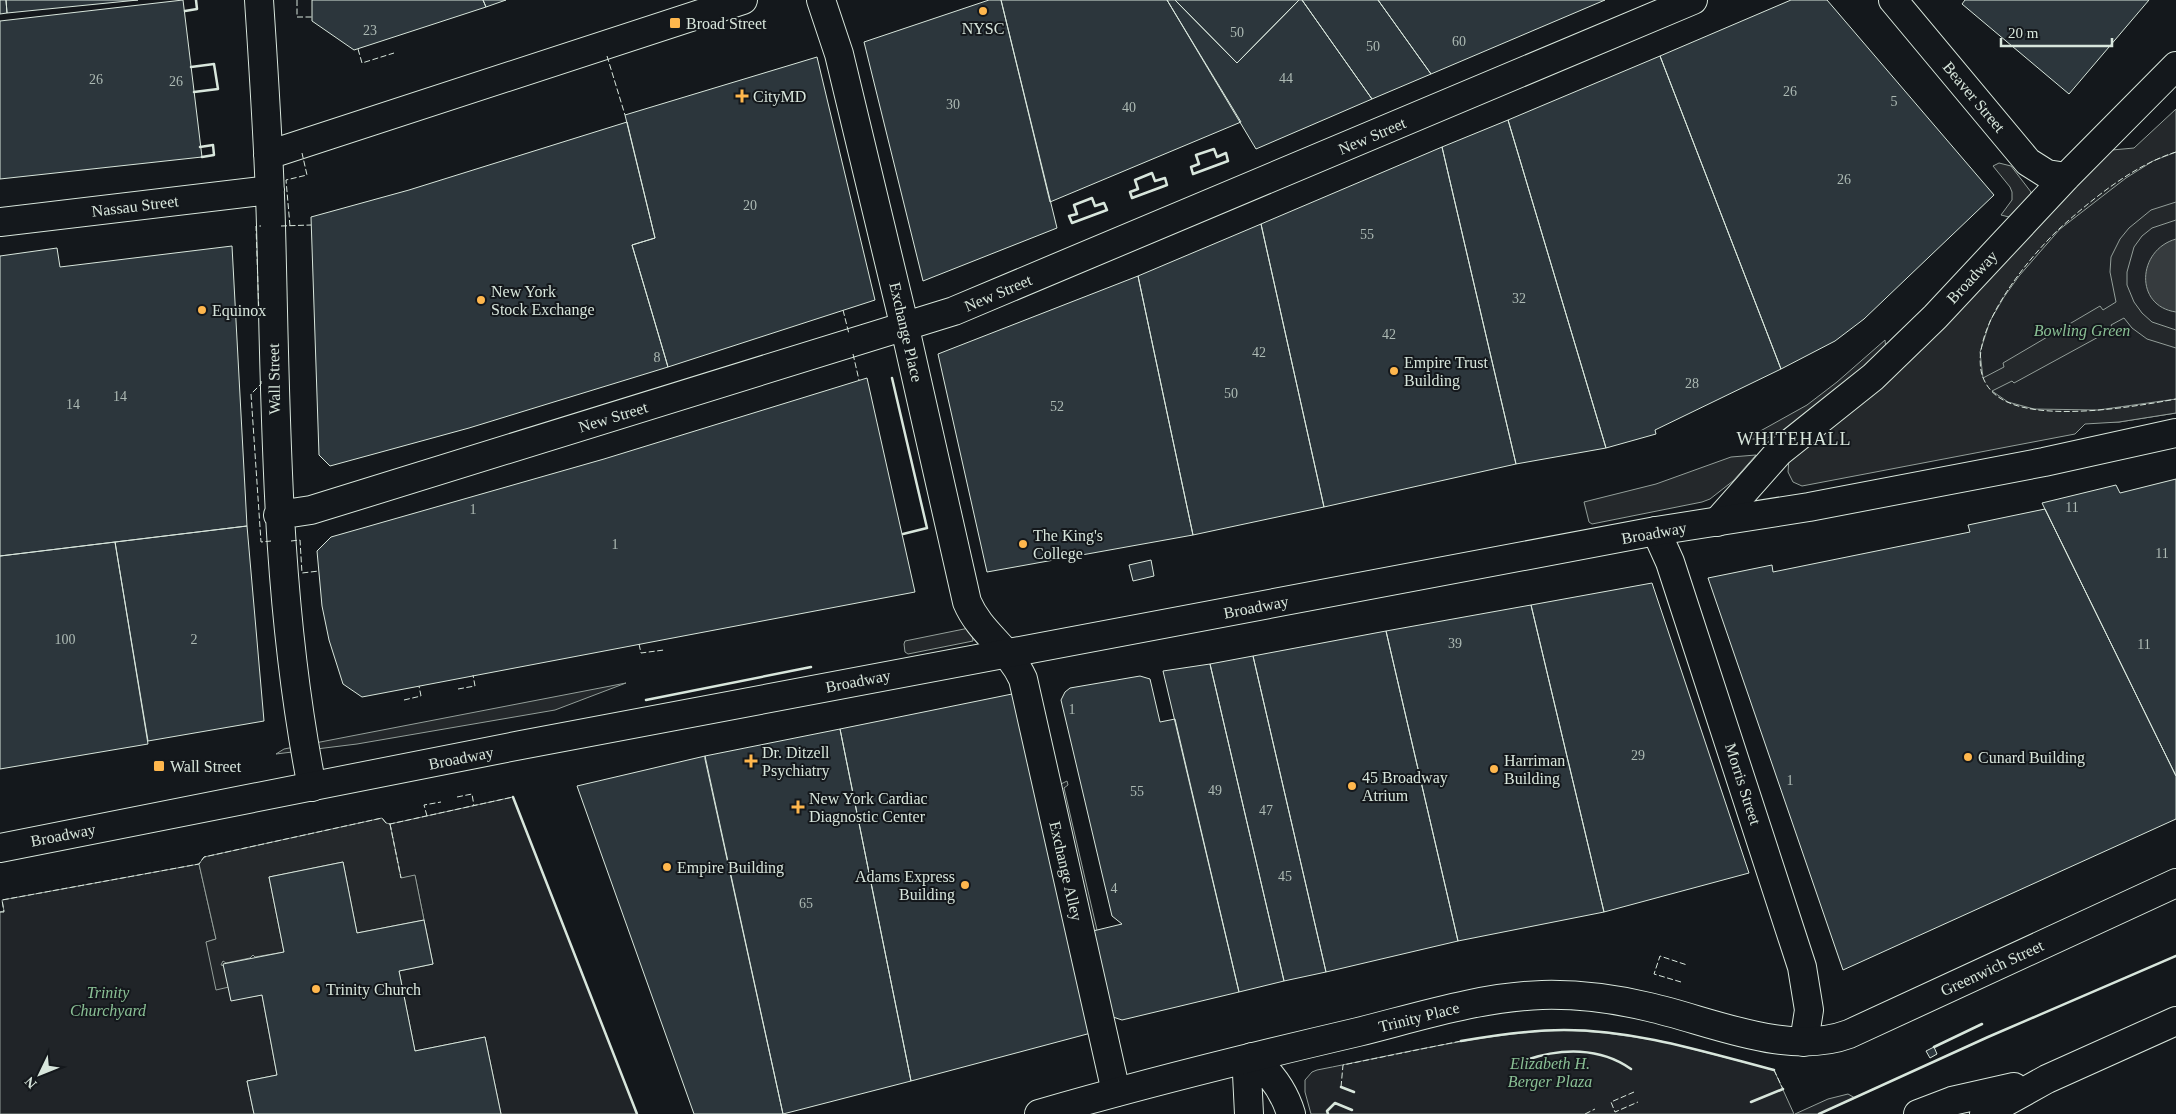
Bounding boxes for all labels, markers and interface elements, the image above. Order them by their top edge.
marker: NYSC [977,5,989,17]
place label: Broad Street [686,15,767,32]
scale bar [2001,15,2112,47]
marker: Broad Street [668,16,682,30]
place label: NYSC [962,20,1004,37]
house number: 23 [363,23,377,38]
house number: 50 [1230,25,1244,40]
text: 20 m [2008,25,2039,41]
house number: 60 [1452,34,1466,49]
house number: 50 [1366,39,1380,54]
street label: Beaver Street [1940,58,2009,136]
house number: 44 [1279,71,1293,86]
house number: 26 [89,72,103,87]
house number: 26 [169,74,183,89]
house number: 26 [1783,84,1797,99]
place label: CityMD [753,88,806,106]
marker: CityMD [735,89,749,103]
house number: 5 [1891,94,1898,109]
house number: 30 [946,97,960,112]
house number: 40 [1122,100,1136,115]
street label: New Street [1336,114,1409,158]
house number: 26 [1837,172,1851,187]
street label: Nassau Street [91,192,180,220]
house number: 20 [743,198,757,213]
house number: 55 [1360,227,1374,242]
street label: Broadway [1943,247,2001,308]
street label: New Street [962,271,1035,315]
street label: Exchange Place [885,281,926,384]
place label: New York Stock Exchange [491,283,595,319]
house number: 32 [1512,291,1526,306]
marker: New York Stock Exchange [475,294,487,306]
place label: Equinox [212,302,266,320]
marker: Equinox [196,304,208,316]
park label: Bowling Green [2034,322,2130,340]
house number: 42 [1382,327,1396,342]
street label: Wall Street [265,343,283,415]
house number: 42 [1252,345,1266,360]
house number: 8 [654,350,661,365]
place label: Empire Trust Building [1404,354,1489,390]
marker: Empire Trust Building [1388,365,1400,377]
house number: 28 [1685,376,1699,391]
house number: 50 [1224,386,1238,401]
house number: 14 [113,389,127,404]
house number: 14 [66,397,80,412]
street label: New Street [576,398,650,436]
house number: 52 [1050,399,1064,414]
district label: WHITEHALL [1737,429,1851,449]
house number: 11 [2065,500,2079,515]
house number: 1 [470,502,477,517]
street label: Broadway [1620,519,1688,548]
place label: The King's College [1033,527,1103,563]
house number: 1 [612,537,619,552]
marker: The King's College [1017,538,1029,550]
house number: 11 [2155,546,2169,561]
street label: Broadway [1222,592,1290,623]
house number: 100 [55,632,76,647]
house number: 2 [191,632,198,647]
house number: 39 [1448,636,1462,651]
house number: 11 [2137,637,2151,652]
street label: Broadway [824,666,892,697]
house number: 1 [1069,702,1076,717]
street label: Morris Street [1722,741,1764,828]
street label: Broadway [427,743,495,774]
place label: Dr. Ditzell Psychiatry [762,744,830,780]
house number: 29 [1631,748,1645,763]
place label: Cunard Building [1978,749,2085,767]
marker: Cunard Building [1962,751,1974,763]
place label: Harriman Building [1504,752,1565,788]
marker: Dr. Ditzell Psychiatry [744,754,758,768]
place label: Wall Street [170,758,242,775]
marker: Wall Street [152,759,166,773]
marker: Harriman Building [1488,763,1500,775]
place label: 45 Broadway Atrium [1362,769,1448,804]
house number: 1 [1787,773,1794,788]
marker: 45 Broadway Atrium [1346,780,1358,792]
house number: 49 [1208,783,1222,798]
house number: 55 [1130,784,1144,799]
place label: New York Cardiac Diagnostic Center [809,790,928,826]
marker: New York Cardiac Diagnostic Center [791,800,805,814]
house number: 47 [1259,803,1273,818]
street label: Broadway [29,820,97,851]
street label: Exchange Alley [1045,820,1086,923]
place label: Empire Building [677,859,784,877]
marker: Empire Building [661,861,673,873]
place label: Adams Express Building [855,868,955,904]
house number: 45 [1278,869,1292,884]
marker: Adams Express Building [959,879,971,891]
house number: 4 [1111,881,1118,896]
house number: 65 [799,896,813,911]
street label: Greenwich Street [1938,937,2047,999]
place label: Trinity Church [326,981,421,999]
marker: Trinity Church [310,983,322,995]
park label: Trinity Churchyard [70,984,147,1020]
street label: Trinity Place [1377,999,1461,1036]
north arrow [15,1049,65,1099]
park label: Elizabeth H. Berger Plaza [1508,1055,1592,1091]
text: N [22,1074,40,1091]

